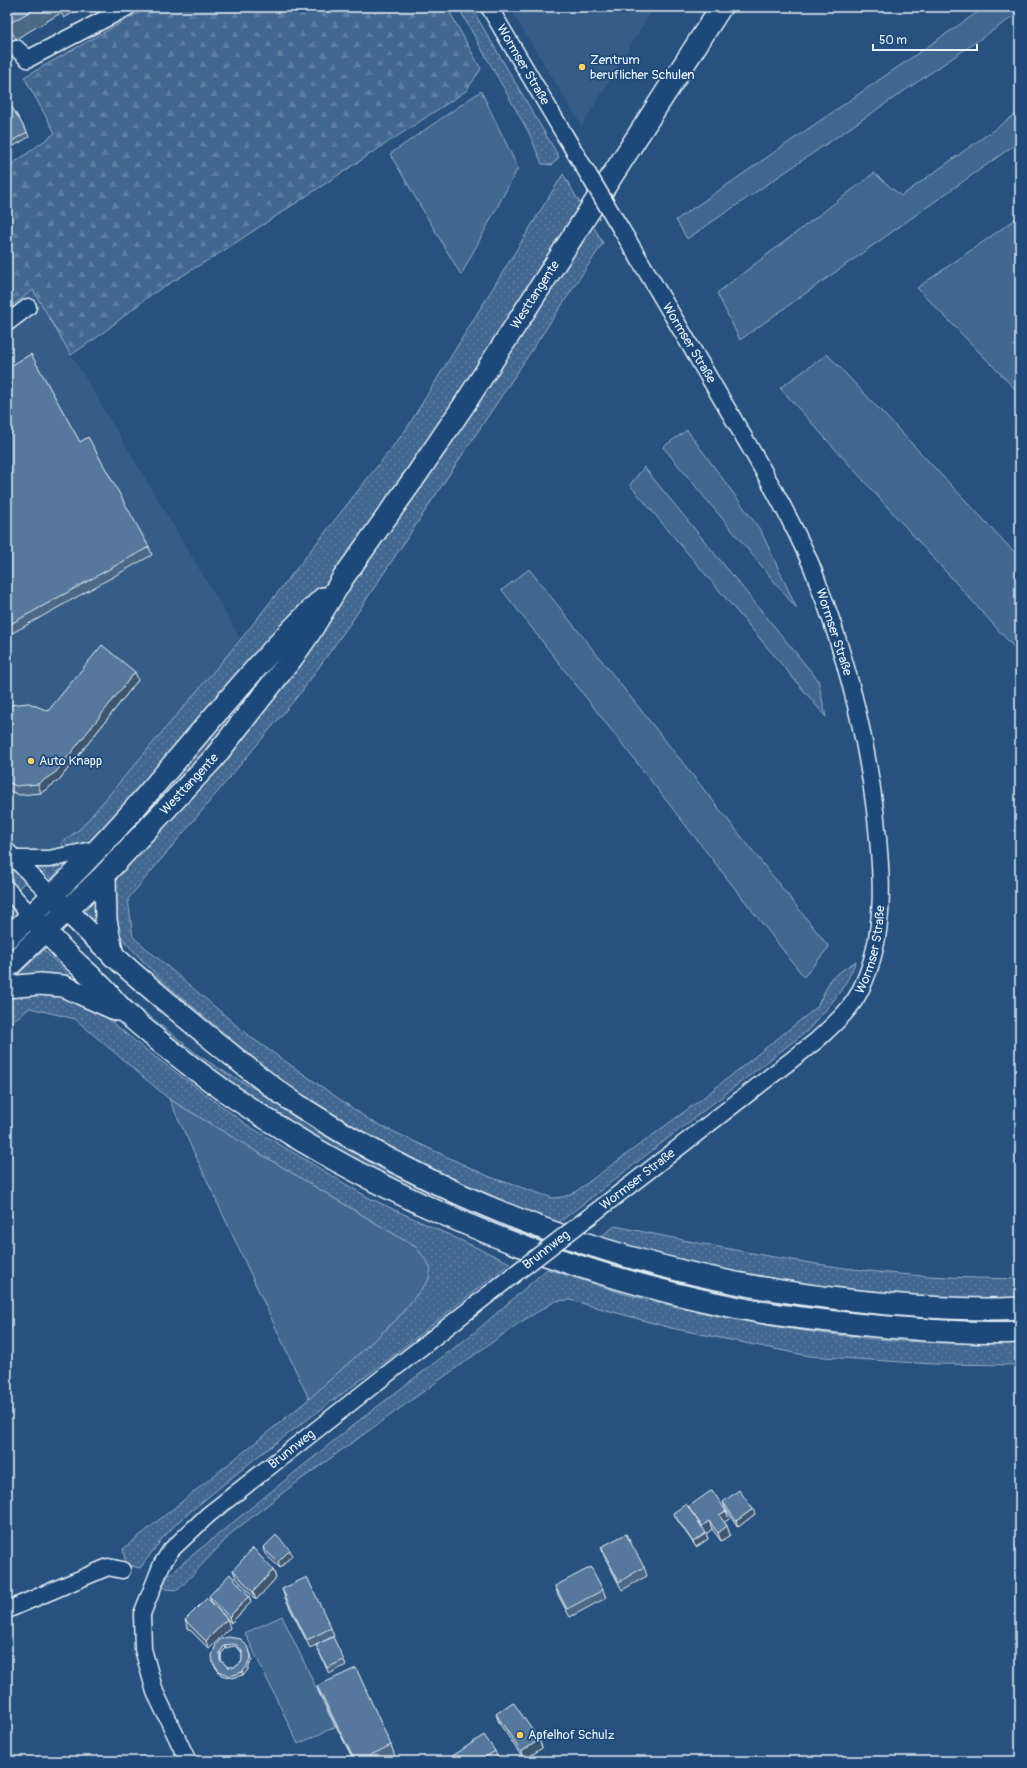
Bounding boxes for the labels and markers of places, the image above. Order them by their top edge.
place label: Zentrum beruflicher Schulen [590,52,695,83]
marker: Zentrum beruflicher Schulen [577,62,587,72]
place label: Auto Knapp [39,753,102,769]
marker: Auto Knapp [26,756,36,766]
place label: Apfelhof Schulz [528,1727,615,1743]
marker: Apfelhof Schulz [515,1730,525,1740]

